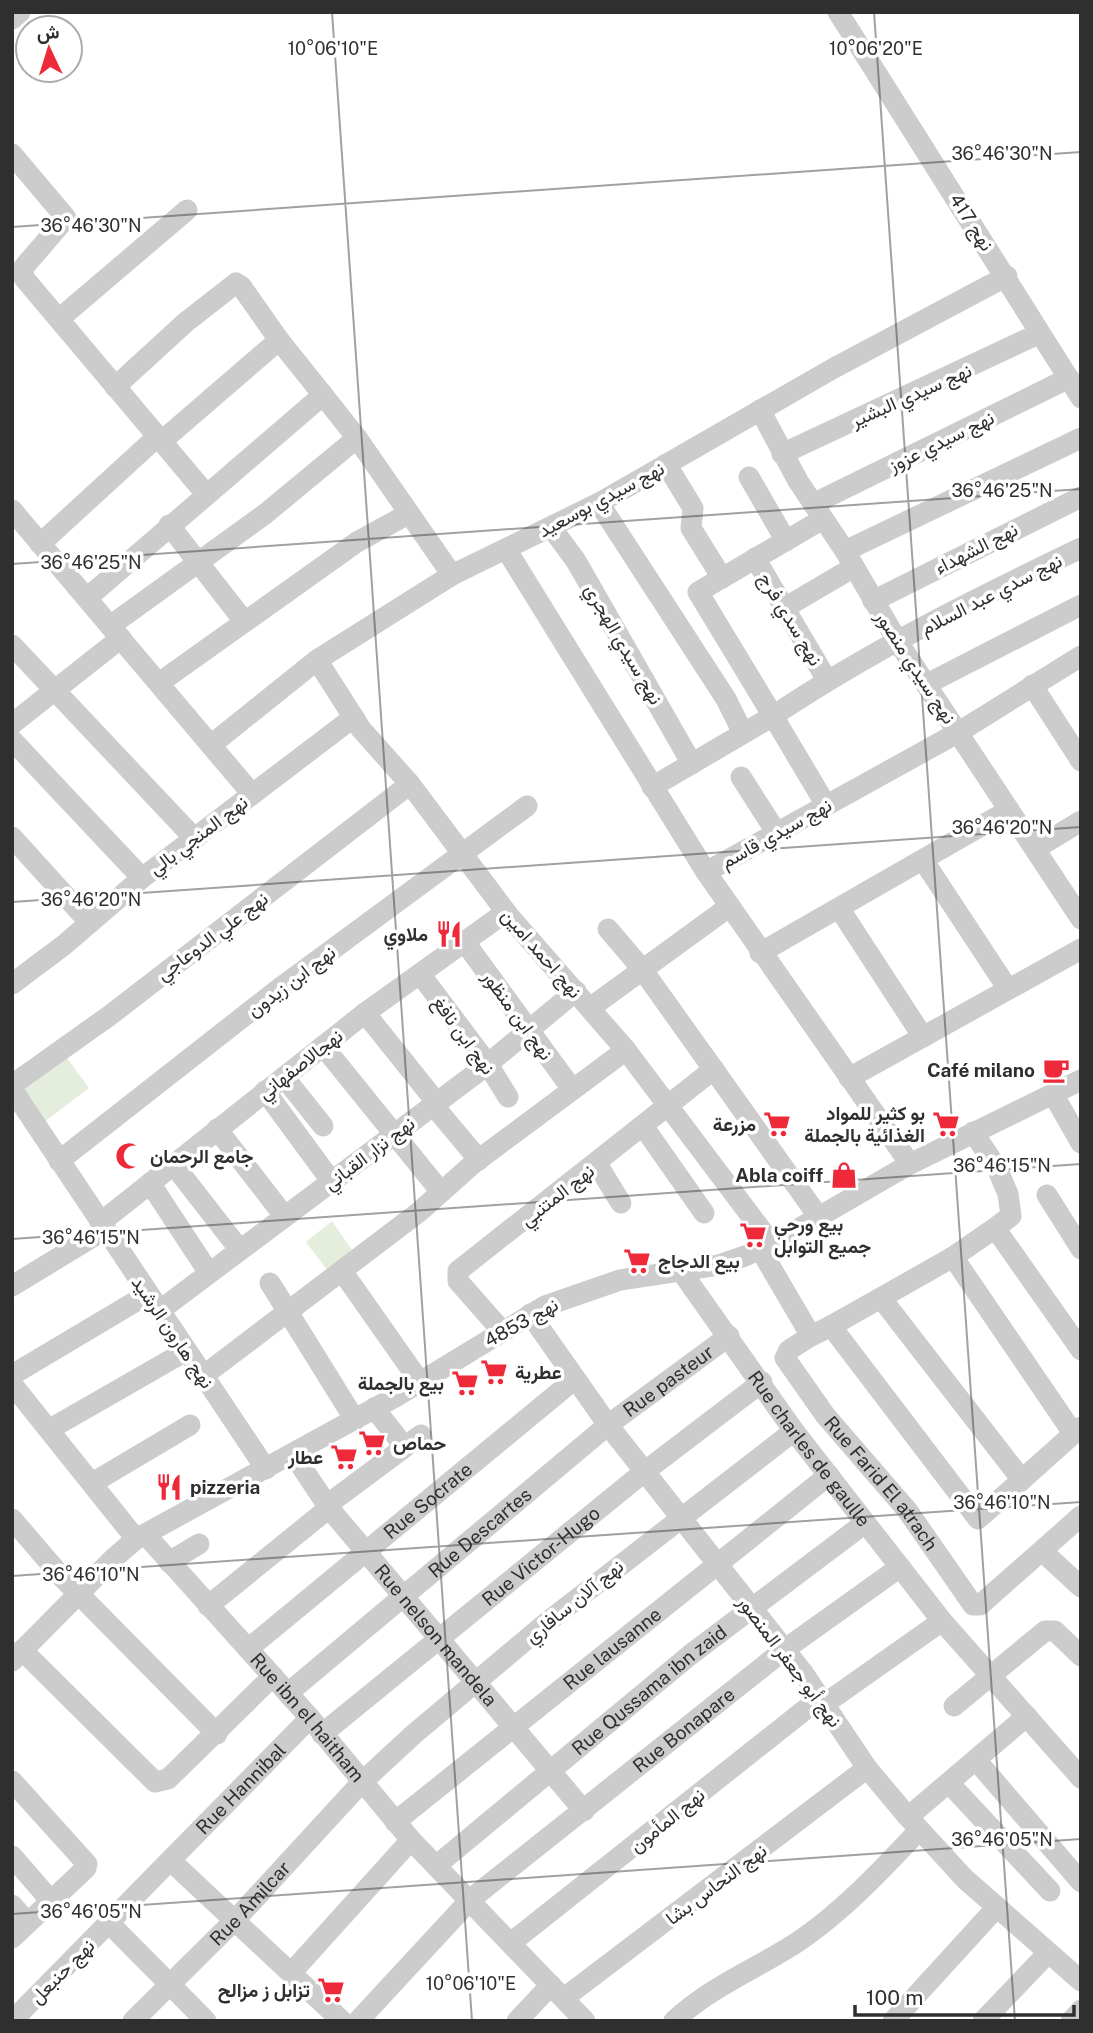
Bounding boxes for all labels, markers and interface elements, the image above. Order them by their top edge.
north arrow [14,14,84,84]
text: ش [36,20,60,45]
text: 10°06'10"E [288,38,378,59]
text: 10°06'20"E [829,38,923,59]
text: 36°46'30"N [951,143,1053,164]
street label: نهج 417 [943,189,999,256]
text: 36°46'30"N [40,215,142,236]
street label: نهج سيدي البشير [846,359,977,436]
street label: نهج سيدي عزوز [884,406,999,481]
street label: نهج سيدي بوسعيد [534,457,670,546]
text: 36°46'25"N [951,480,1053,501]
street label: نهج الشهداء [931,518,1023,581]
street label: نهج سدي عبد السلام [917,549,1068,644]
text: 36°46'25"N [40,552,142,573]
street label: نهج سدي فرج [750,569,827,672]
street label: نهج سيدي الهجري [576,580,667,711]
street label: نهج سيدي منصور [867,605,961,730]
street label: نهج المنجي بالي [144,791,255,883]
street label: نهج سيدي قاسم [717,793,838,877]
text: 36°46'20"N [952,817,1052,838]
street label: نهج علي الدوعاجي [152,887,275,989]
text: 36°46'20"N [41,889,141,910]
street label: نهج احمد امين [495,904,587,1004]
restaurant icon: ملاوي [434,919,464,949]
place label: ملاوي [384,923,428,951]
street label: نهج ابن زيدون [243,941,341,1024]
street label: نهج ابن منظور [475,965,558,1066]
street label: نهج ابن نافغ [426,992,500,1080]
street label: نهجالاصفهاني [253,1024,350,1108]
cafe icon: Café milano [1041,1055,1071,1085]
place label: Café milano [927,1059,1035,1081]
place label: بو كثير للمواد الغذائية بالجملة [804,1102,925,1147]
supermarket icon: مزرعة [762,1109,792,1139]
supermarket icon: بو كثير للمواد الغذائية بالجملة [931,1109,961,1139]
street label: نهج نزار القباني [319,1112,422,1198]
place label: مزرعة [713,1113,756,1137]
mosque icon: جامع الرحمان [114,1141,144,1171]
place label: جامع الرحمان [150,1145,253,1170]
text: 36°46'15"N [953,1155,1051,1176]
street label: نهج المتنبي [516,1159,601,1235]
shop icon: Abla coiff [829,1160,859,1190]
place label: Abla coiff [735,1164,823,1186]
place label: بيع ورحي جميع التوابل [774,1213,871,1260]
supermarket icon: بيع ورحي جميع التوابل [738,1220,768,1250]
text: 36°46'15"N [42,1227,140,1248]
supermarket icon: بيع الدجاج [622,1246,652,1276]
place label: بيع الدجاج [658,1250,740,1275]
street label: نهج هارون الرشيد [125,1272,219,1394]
street label: نهج 4853 [480,1293,563,1354]
street label: Rue pasteur [619,1340,718,1421]
supermarket icon: عطرية [479,1357,509,1387]
place label: عطرية [515,1361,562,1385]
street label: Rue charles de gaulle [744,1366,875,1531]
supermarket icon: بيع بالجملة [450,1368,480,1398]
place label: بيع بالجملة [358,1372,444,1397]
street label: Rue Farid El atrach [820,1412,943,1554]
supermarket icon: حماص [357,1428,387,1458]
place label: حماص [393,1432,446,1455]
supermarket icon: عطار [329,1442,359,1472]
place label: عطار [287,1446,323,1470]
street label: Rue Socrate [379,1458,476,1543]
restaurant icon: pizzeria [154,1472,184,1502]
place label: pizzeria [190,1476,260,1498]
street label: Rue Descartes [424,1483,536,1582]
text: 36°46'10"N [953,1492,1051,1513]
street label: Rue Victor-Hugo [477,1502,604,1610]
street label: نهج آلان سافاري [520,1555,631,1651]
street label: Rue nelson mandela [370,1560,502,1710]
text: 36°46'10"N [42,1564,140,1585]
street label: نهج أبو جعفر المنصور [730,1590,847,1733]
street label: Rue lausanne [559,1603,666,1694]
street label: Rue Qussama ibn zaid [567,1620,731,1759]
street label: Rue ibn el haitham [246,1648,369,1786]
street label: Rue Bonapare [628,1683,739,1777]
street label: Rue Hannibal [191,1739,290,1838]
street label: نهج المأمون [625,1783,711,1859]
text: 36°46'05"N [951,1829,1053,1850]
street label: نهج النحاس بشا [661,1839,773,1931]
street label: Rue Amilcar [205,1857,295,1950]
text: 36°46'05"N [40,1901,142,1922]
street label: نهج حنبعل [25,1934,101,2010]
text: 10°06'10"E [426,1973,516,1994]
scale bar [855,1974,1074,2018]
supermarket icon: تزابل ز مزالح [316,1975,346,2005]
place label: تزابل ز مزالح [218,1979,310,2004]
text: 100 m [866,1985,923,2010]

